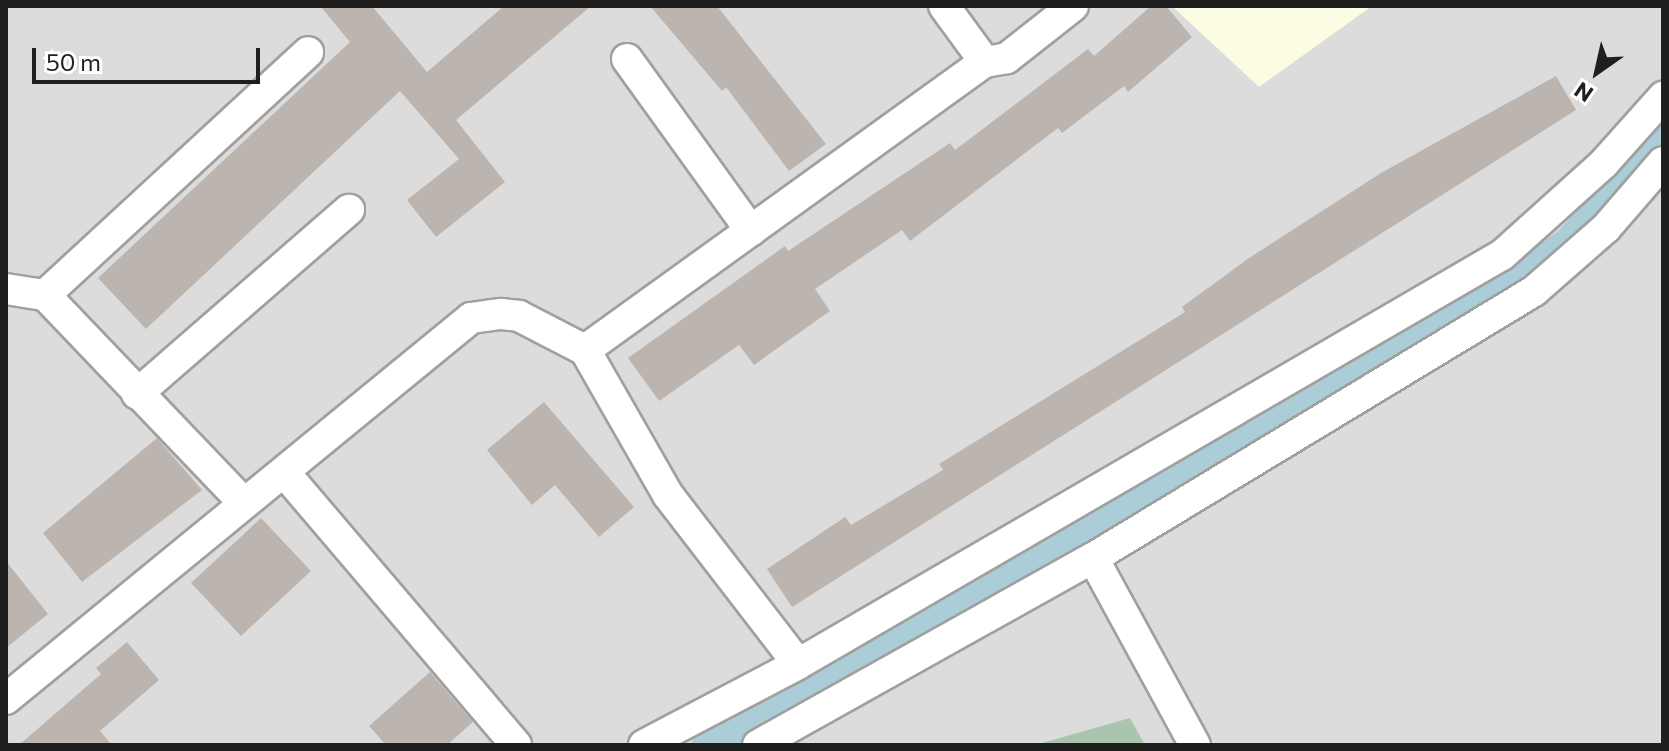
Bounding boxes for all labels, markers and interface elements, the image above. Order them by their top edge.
scale bar [36,32,264,82]
north arrow [1557,32,1637,112]
text: 50 m [46,47,101,76]
text: N [1569,77,1598,108]

